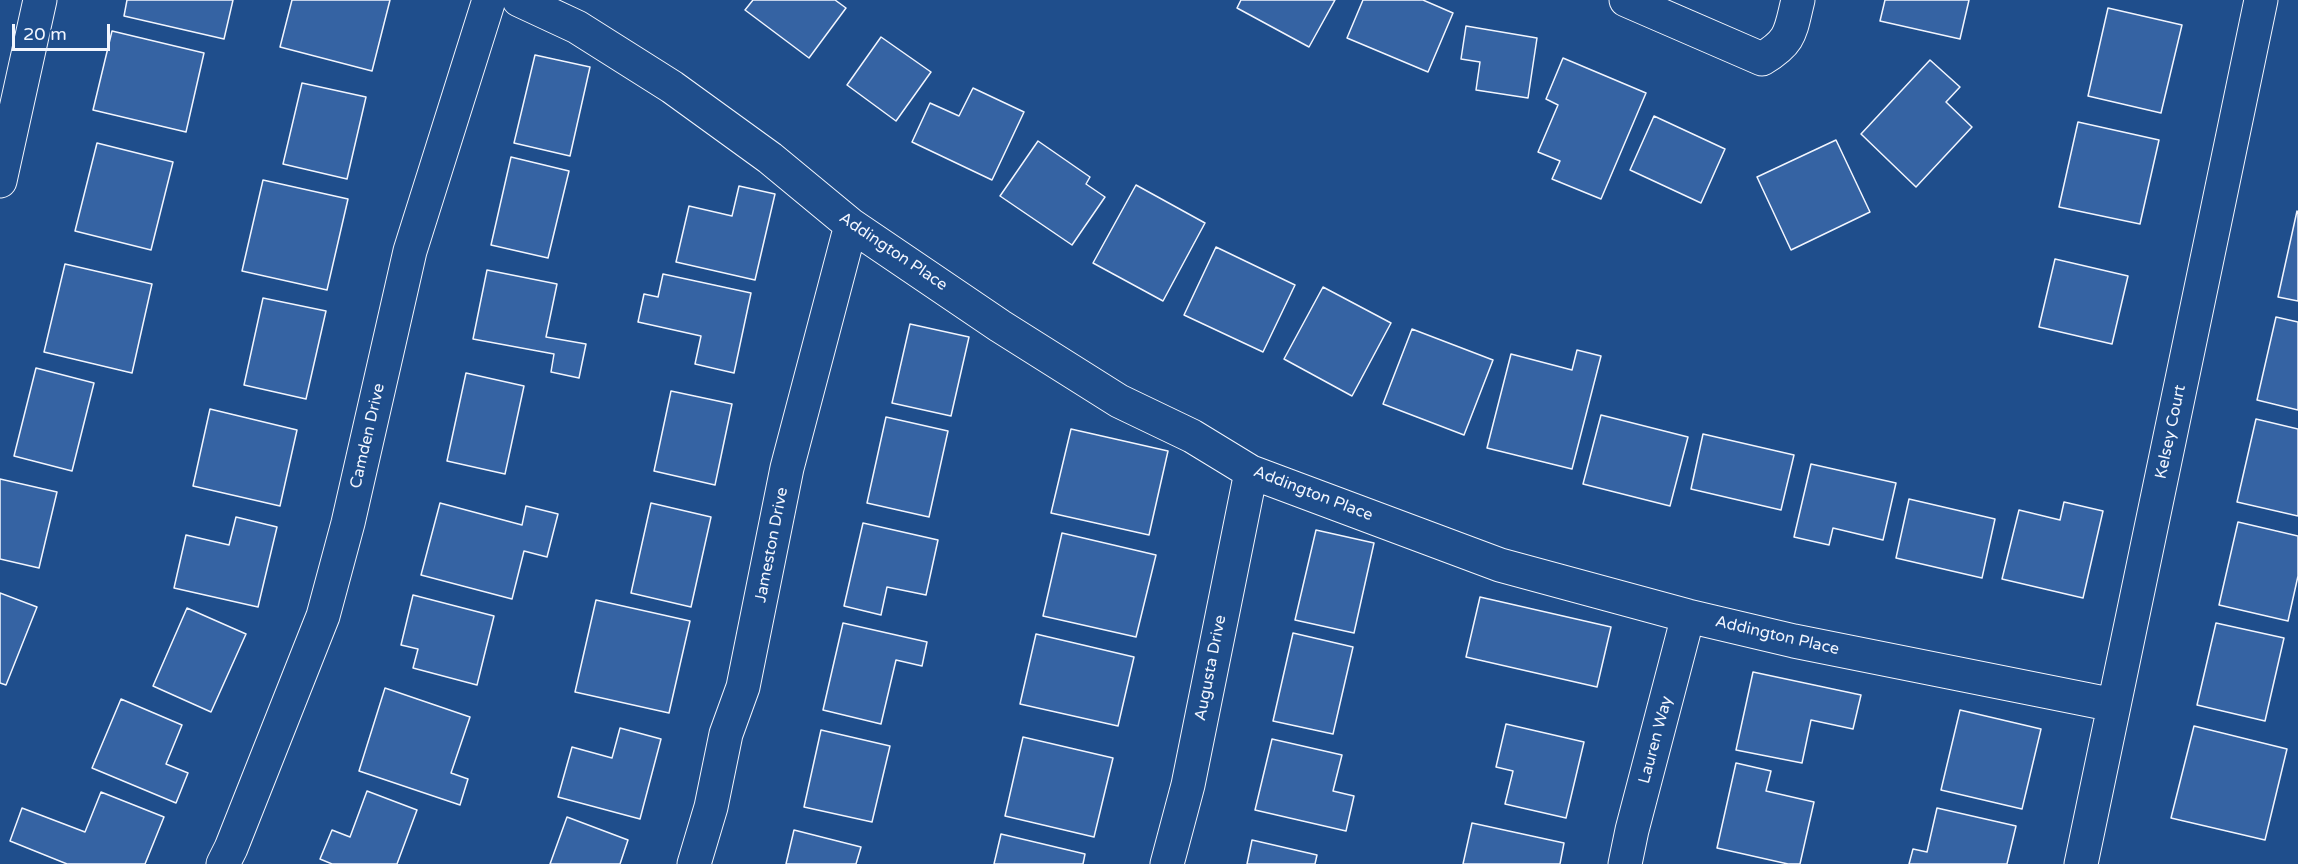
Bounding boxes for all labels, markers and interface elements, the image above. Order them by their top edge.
scale bar [15,12,112,50]
text: 20 m [23,23,67,45]
street label: Addington Place [835,209,951,295]
street label: Camden Drive [347,382,389,490]
street label: Kelsey Court [2152,383,2190,481]
street label: Addington Place [1250,462,1376,526]
street label: Jameston Drive [751,486,793,604]
street label: Addington Place [1713,612,1841,660]
street label: Augusta Drive [1191,613,1231,723]
street label: Lauren Way [1635,694,1677,786]

